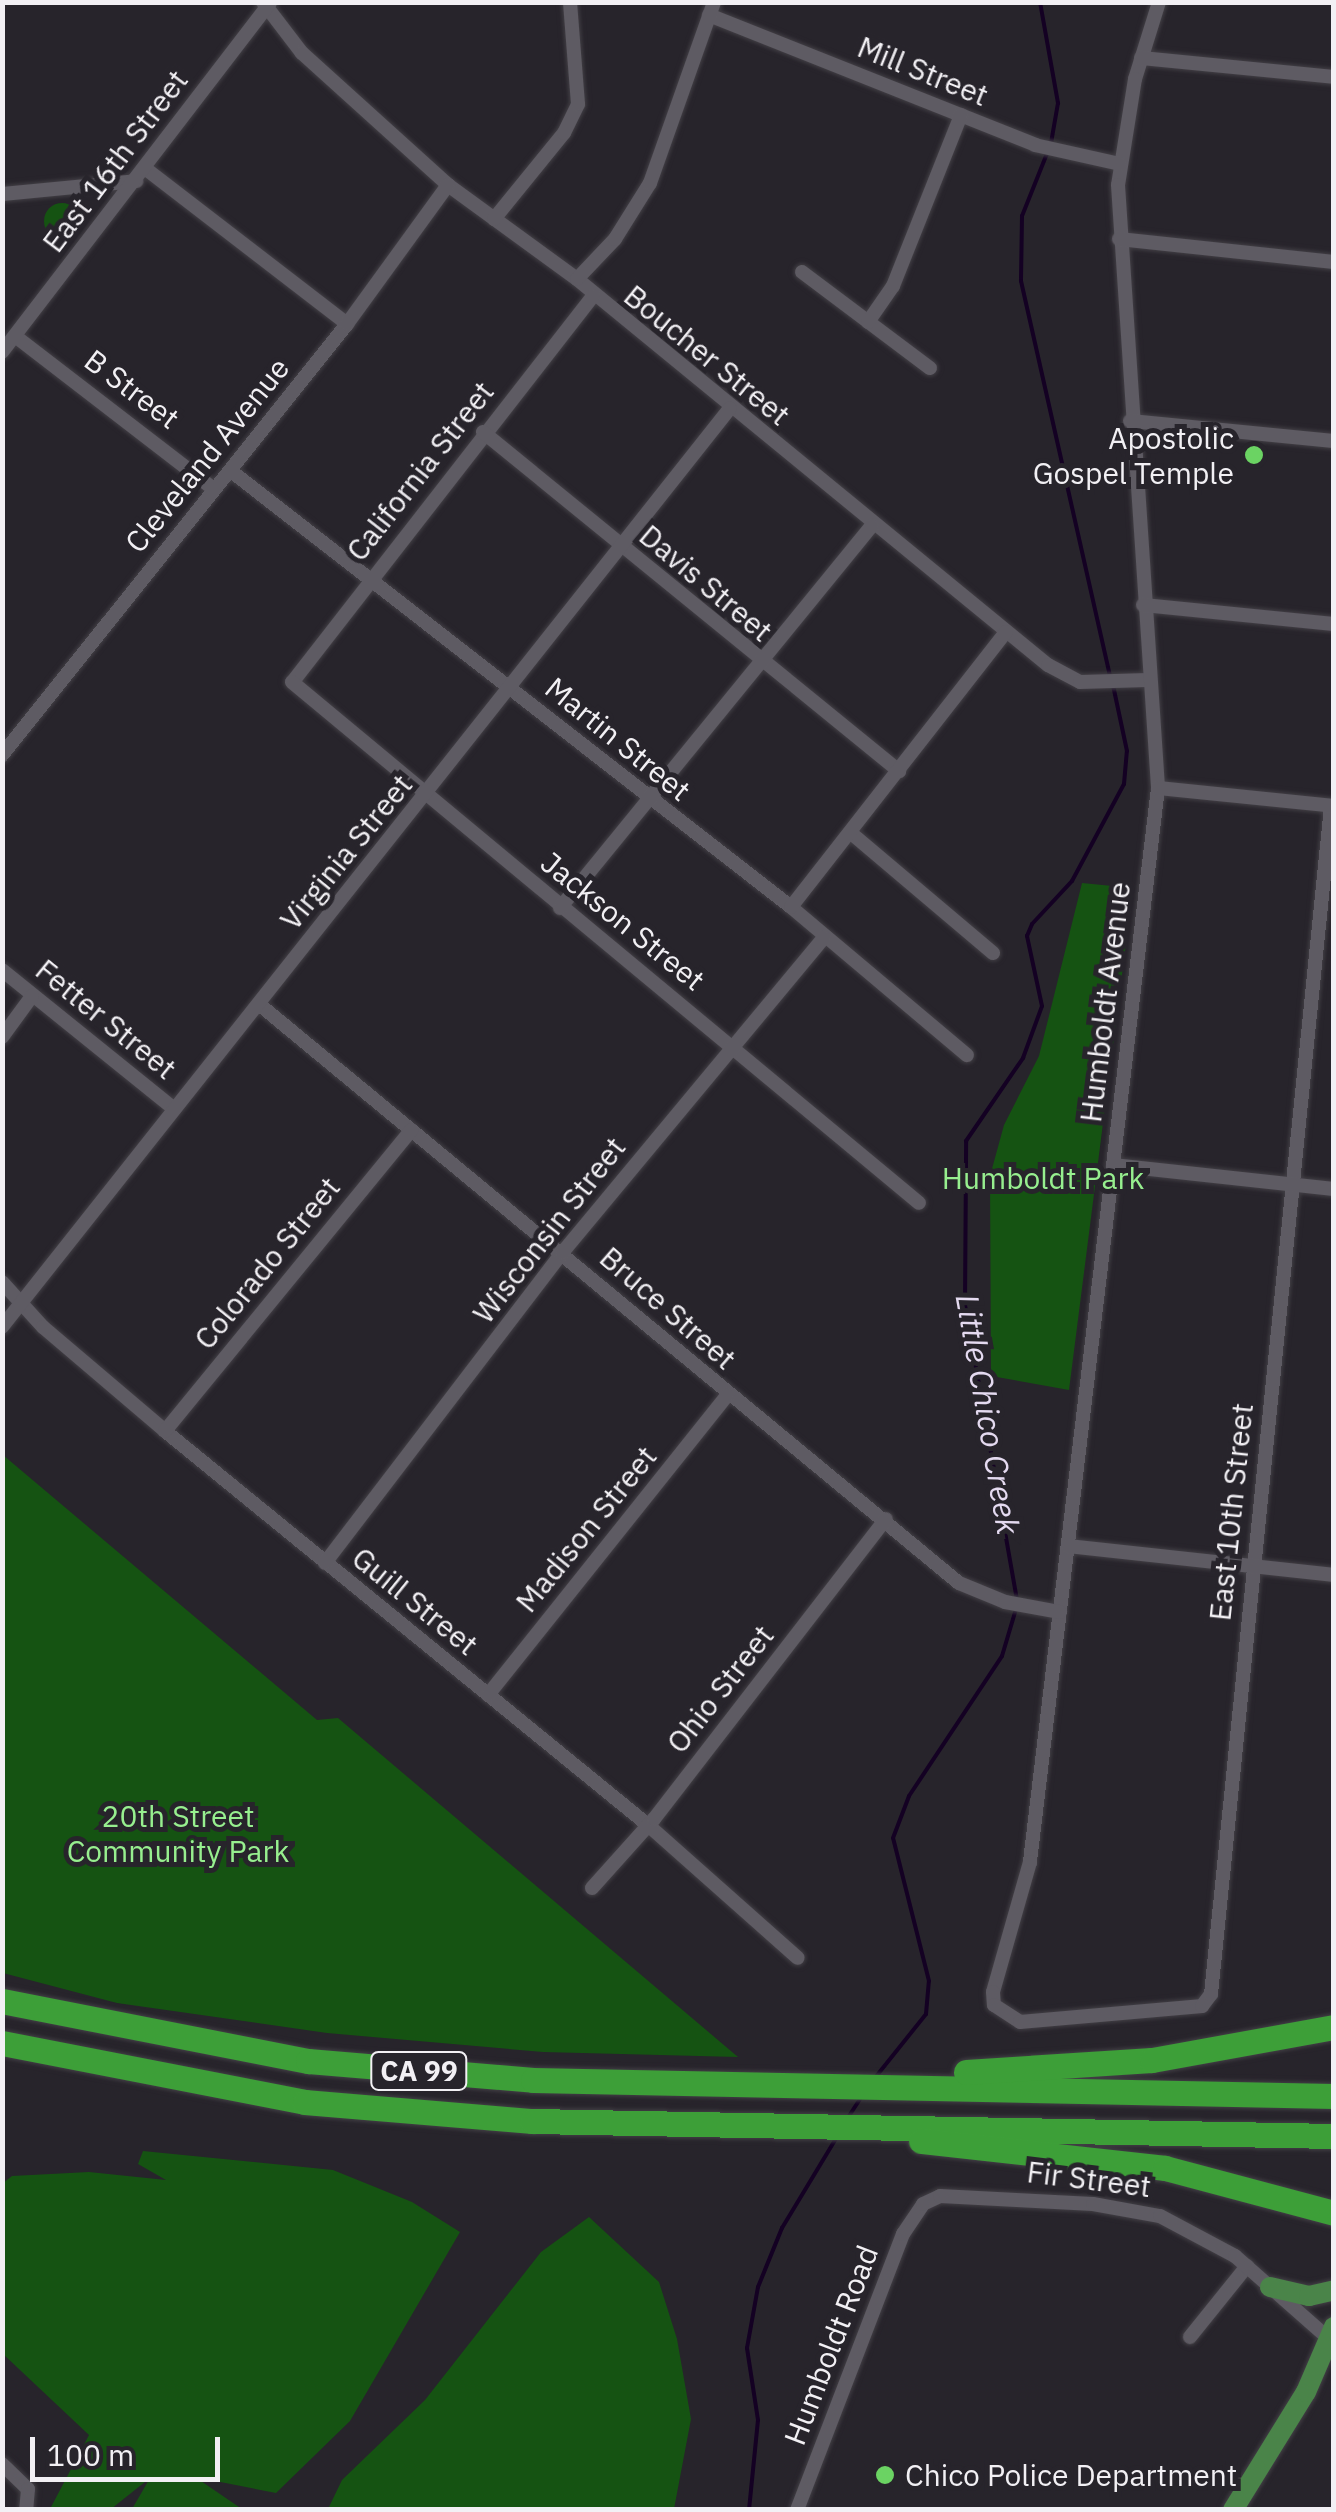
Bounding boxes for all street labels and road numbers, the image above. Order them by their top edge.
street label: Mill Street [853,29,993,113]
street label: East 16th Street [35,63,195,259]
street label: Boucher Street [617,277,797,433]
street label: B Street [78,342,186,436]
street label: Cleveland Avenue [118,350,296,560]
street label: California Street [339,374,501,568]
street label: Davis Street [632,517,780,649]
street label: Martin Street [538,670,698,808]
street label: Virginia Street [272,767,420,937]
street label: Jackson Street [534,844,712,998]
street label: Humboldt Avenue [1072,880,1138,1124]
street label: Fetter Street [29,952,183,1086]
street label: Wisconsin Street [465,1130,633,1330]
street label: Colorado Street [187,1170,347,1356]
street label: Bruce Street [593,1239,743,1377]
street label: East 10th Street [1202,1401,1260,1623]
street label: Madison Street [508,1439,664,1619]
street label: Guill Street [345,1540,485,1662]
street label: Ohio Street [659,1618,781,1760]
road number: CA 99 [369,2048,469,2094]
street label: Fir Street [1025,2154,1153,2204]
street label: Humboldt Road [776,2240,886,2450]

